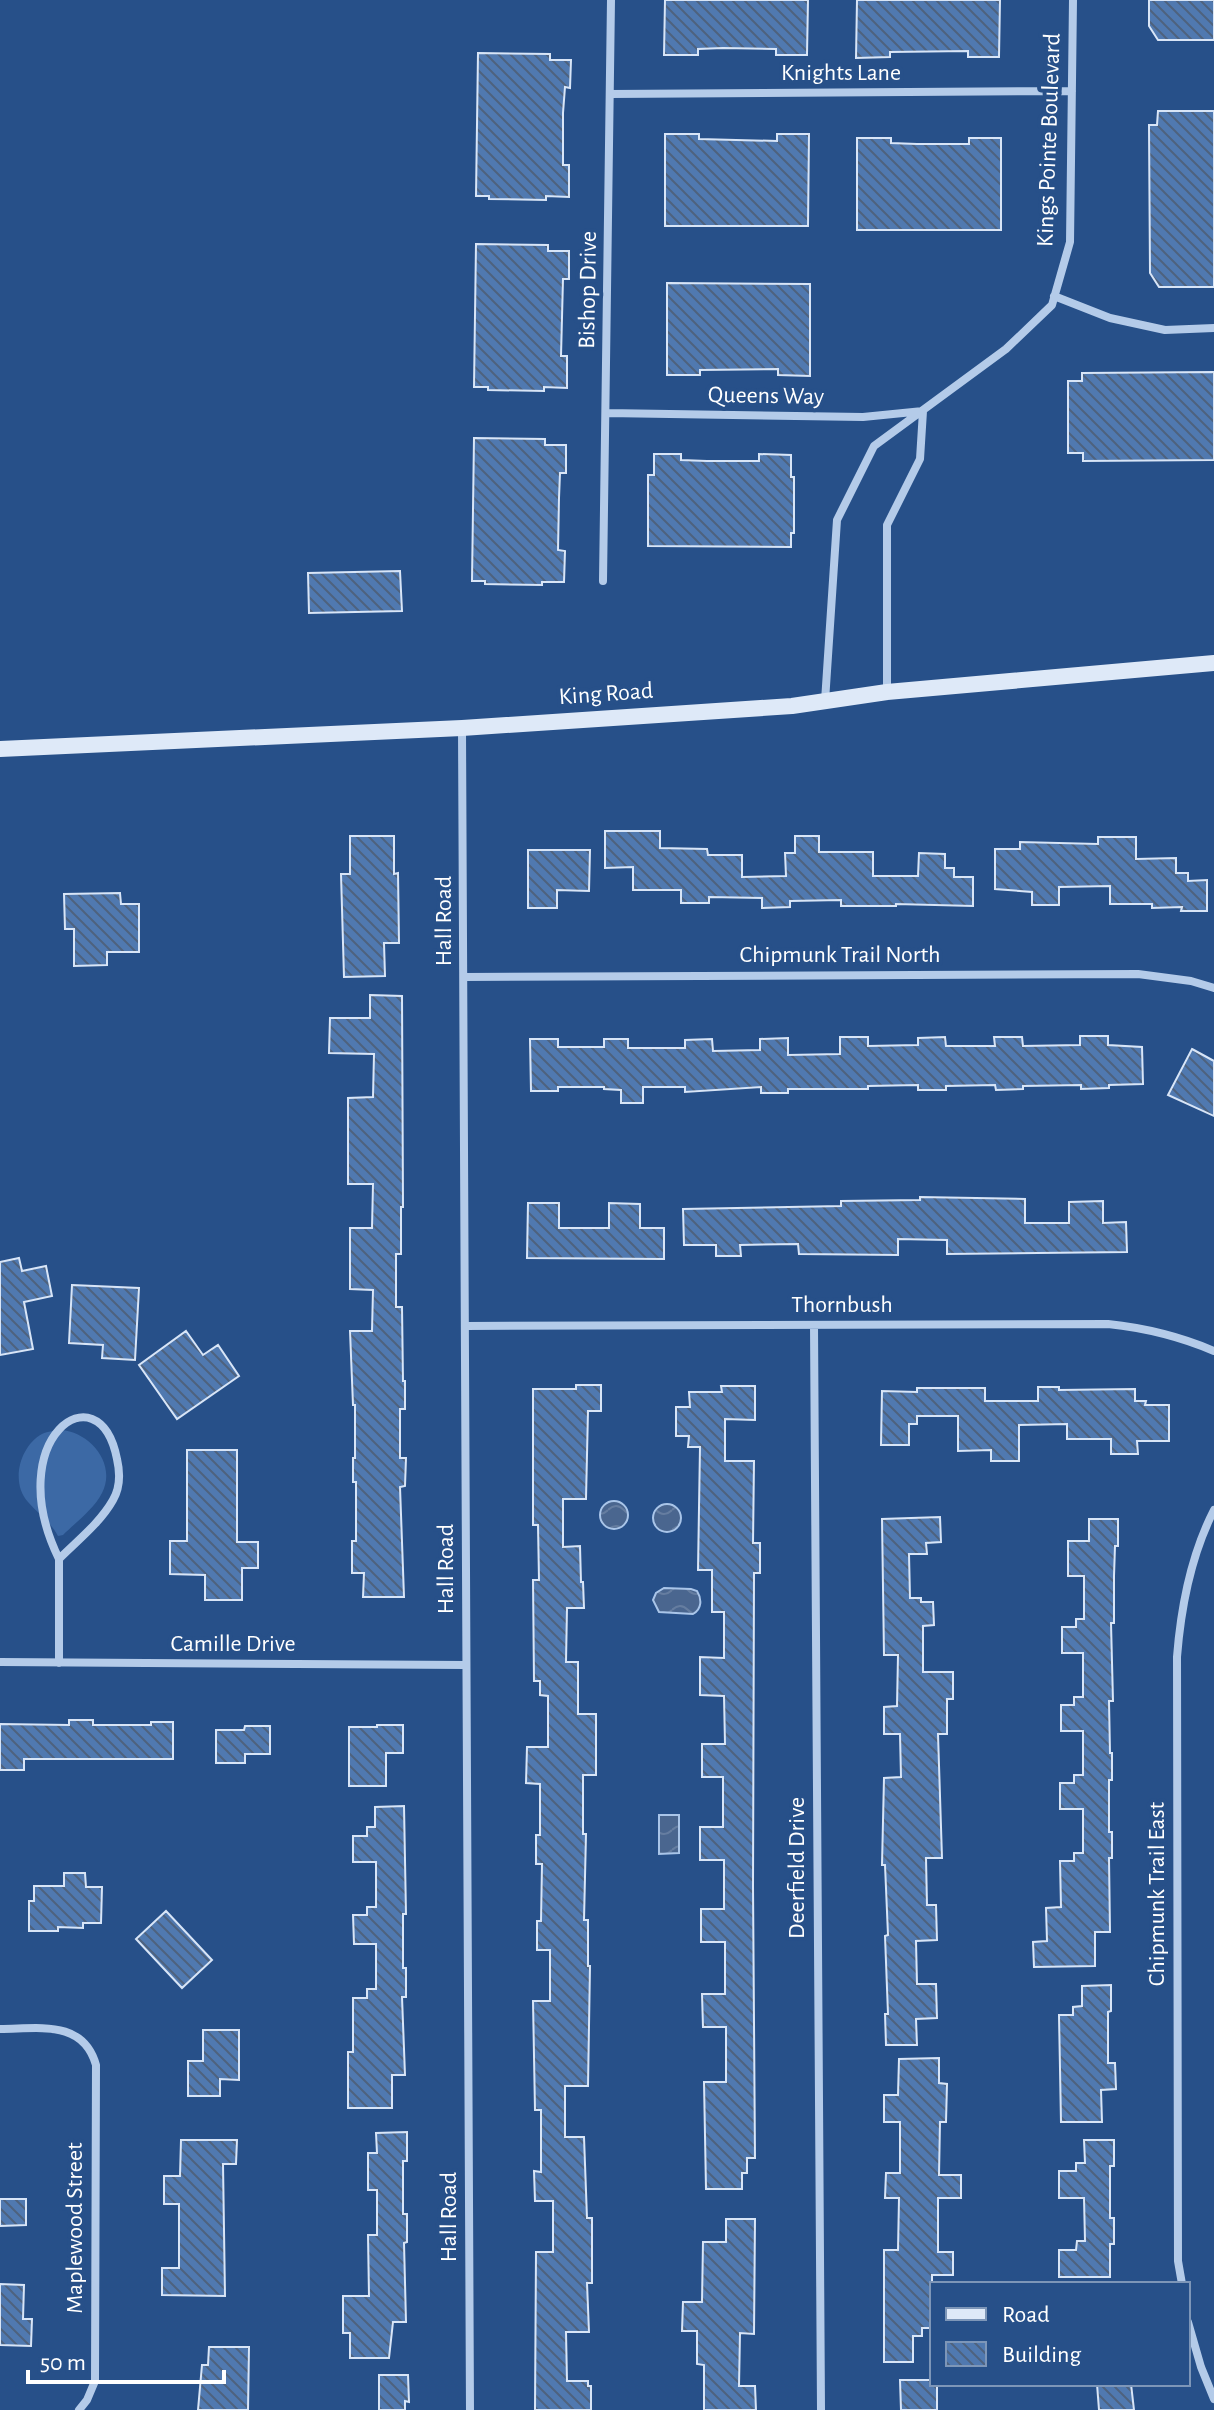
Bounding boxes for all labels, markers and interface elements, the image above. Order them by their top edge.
street label: Kings Pointe Boulevard [1033,33,1065,247]
street label: Knights Lane [781,61,901,85]
street label: Bishop Drive [575,231,601,349]
street label: Queens Way [708,383,824,409]
street label: King Road [558,679,654,709]
street label: Hall Road [432,876,456,966]
street label: Chipmunk Trail North [739,943,941,967]
street label: Thornbush [791,1293,893,1317]
street label: Hall Road [434,1524,458,1614]
street label: Camille Drive [170,1632,296,1656]
street label: Deerfield Drive [785,1797,809,1939]
street label: Chipmunk Trail East [1145,1801,1169,1986]
street label: Maplewood Street [63,2142,87,2314]
street label: Hall Road [437,2172,461,2262]
legend [930,2282,1190,2386]
text: Road [1002,2303,1050,2327]
scale bar [28,2334,224,2384]
text: Building [1002,2343,1081,2367]
text: 50 m [40,2351,86,2375]

